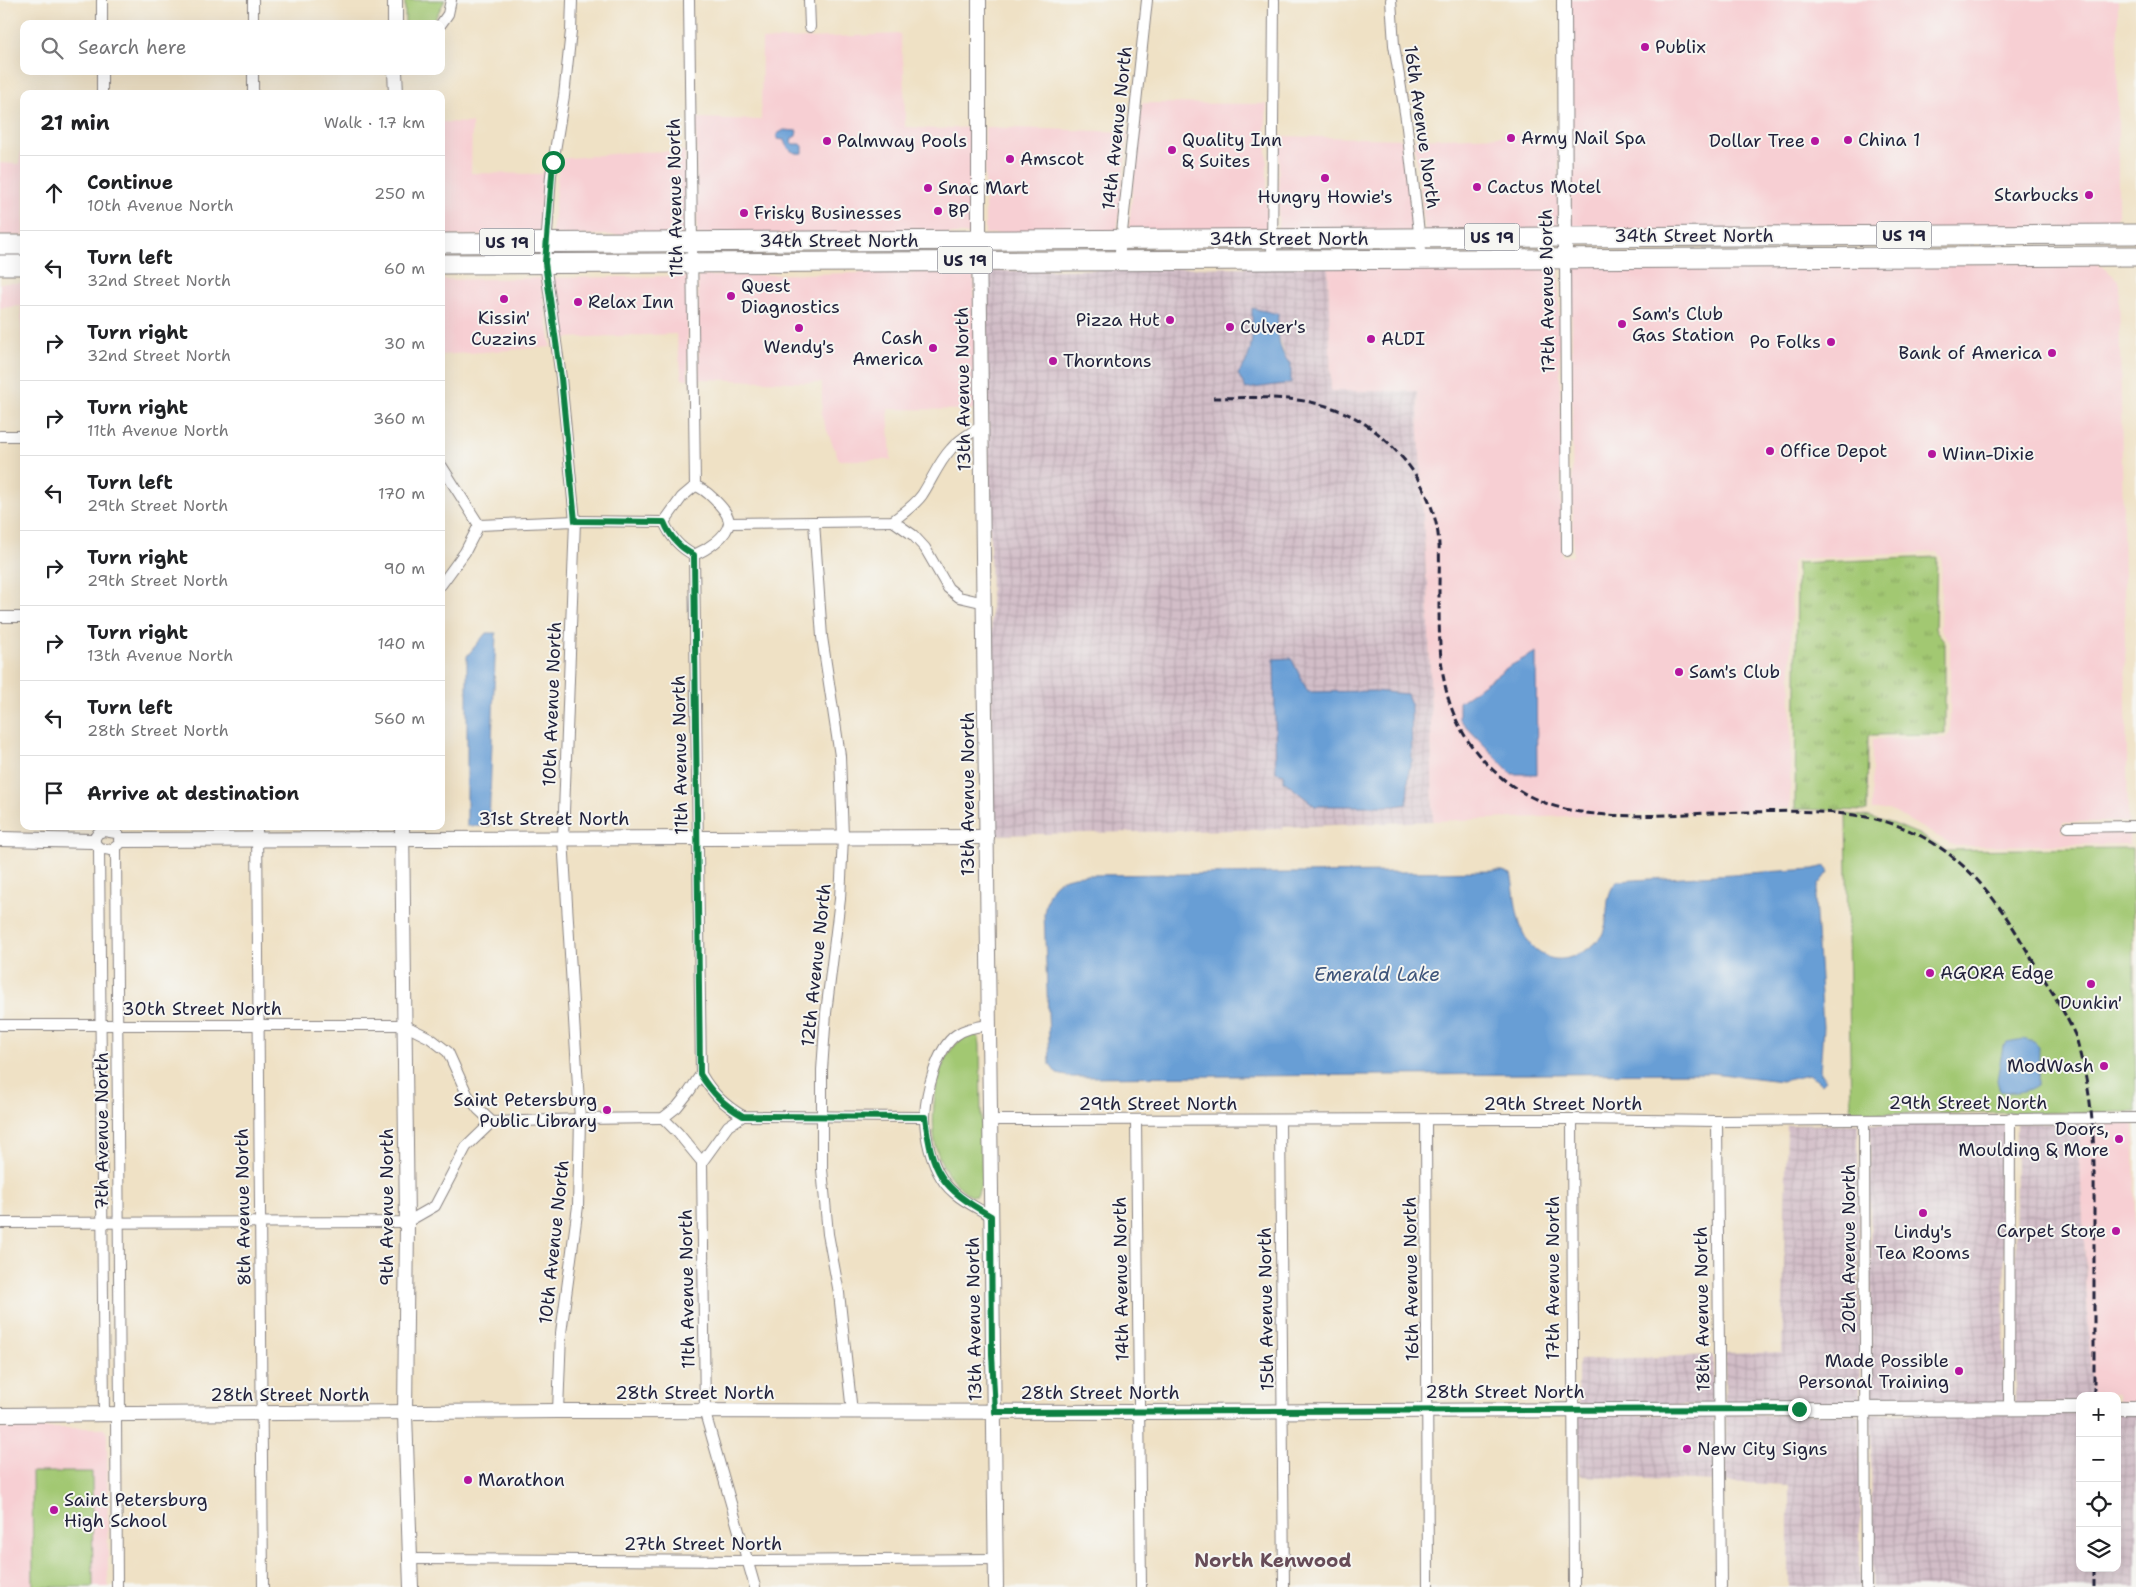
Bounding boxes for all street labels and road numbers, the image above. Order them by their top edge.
street label: 16th Avenue North [1399,44,1445,210]
street label: 14th Avenue North [1096,45,1138,211]
street label: 11th Avenue North [662,118,688,278]
street label: 17th Avenue North [1534,209,1560,373]
road number: US 19 [1876,222,1932,248]
road number: US 19 [1464,223,1520,250]
street label: 34th Street North [1614,224,1774,248]
street label: 34th Street North [1209,227,1369,251]
road number: US 19 [480,228,534,256]
street label: 34th Street North [759,229,919,253]
road number: US 19 [938,246,992,274]
street label: 13th Avenue North [950,307,976,471]
street label: 10th Avenue North [537,621,567,787]
street label: 11th Avenue North [667,675,693,835]
street label: 13th Avenue North [956,712,980,876]
street label: 31st Street North [478,807,630,831]
street label: 12th Avenue North [795,882,837,1048]
street label: 30th Street North [122,997,282,1021]
street label: 7th Avenue North [90,1052,114,1210]
street label: 29th Street North [1889,1091,2048,1115]
street label: 29th Street North [1079,1092,1238,1116]
street label: 29th Street North [1484,1092,1643,1116]
street label: 8th Avenue North [230,1128,256,1286]
street label: 9th Avenue North [375,1128,399,1286]
street label: 10th Avenue North [533,1159,575,1325]
street label: 20th Avenue North [1837,1164,1861,1334]
street label: 14th Avenue North [1108,1196,1134,1362]
street label: 16th Avenue North [1398,1196,1424,1362]
street label: 17th Avenue North [1541,1196,1565,1360]
street label: 11th Avenue North [674,1209,700,1369]
street label: 18th Avenue North [1689,1226,1715,1392]
street label: 15th Avenue North [1253,1227,1279,1391]
street label: 13th Avenue North [961,1237,987,1401]
street label: 28th Street North [1425,1380,1585,1404]
street label: 28th Street North [615,1381,775,1405]
street label: 28th Street North [1020,1381,1180,1405]
street label: 28th Street North [210,1383,370,1407]
street label: 27th Street North [624,1532,782,1556]

